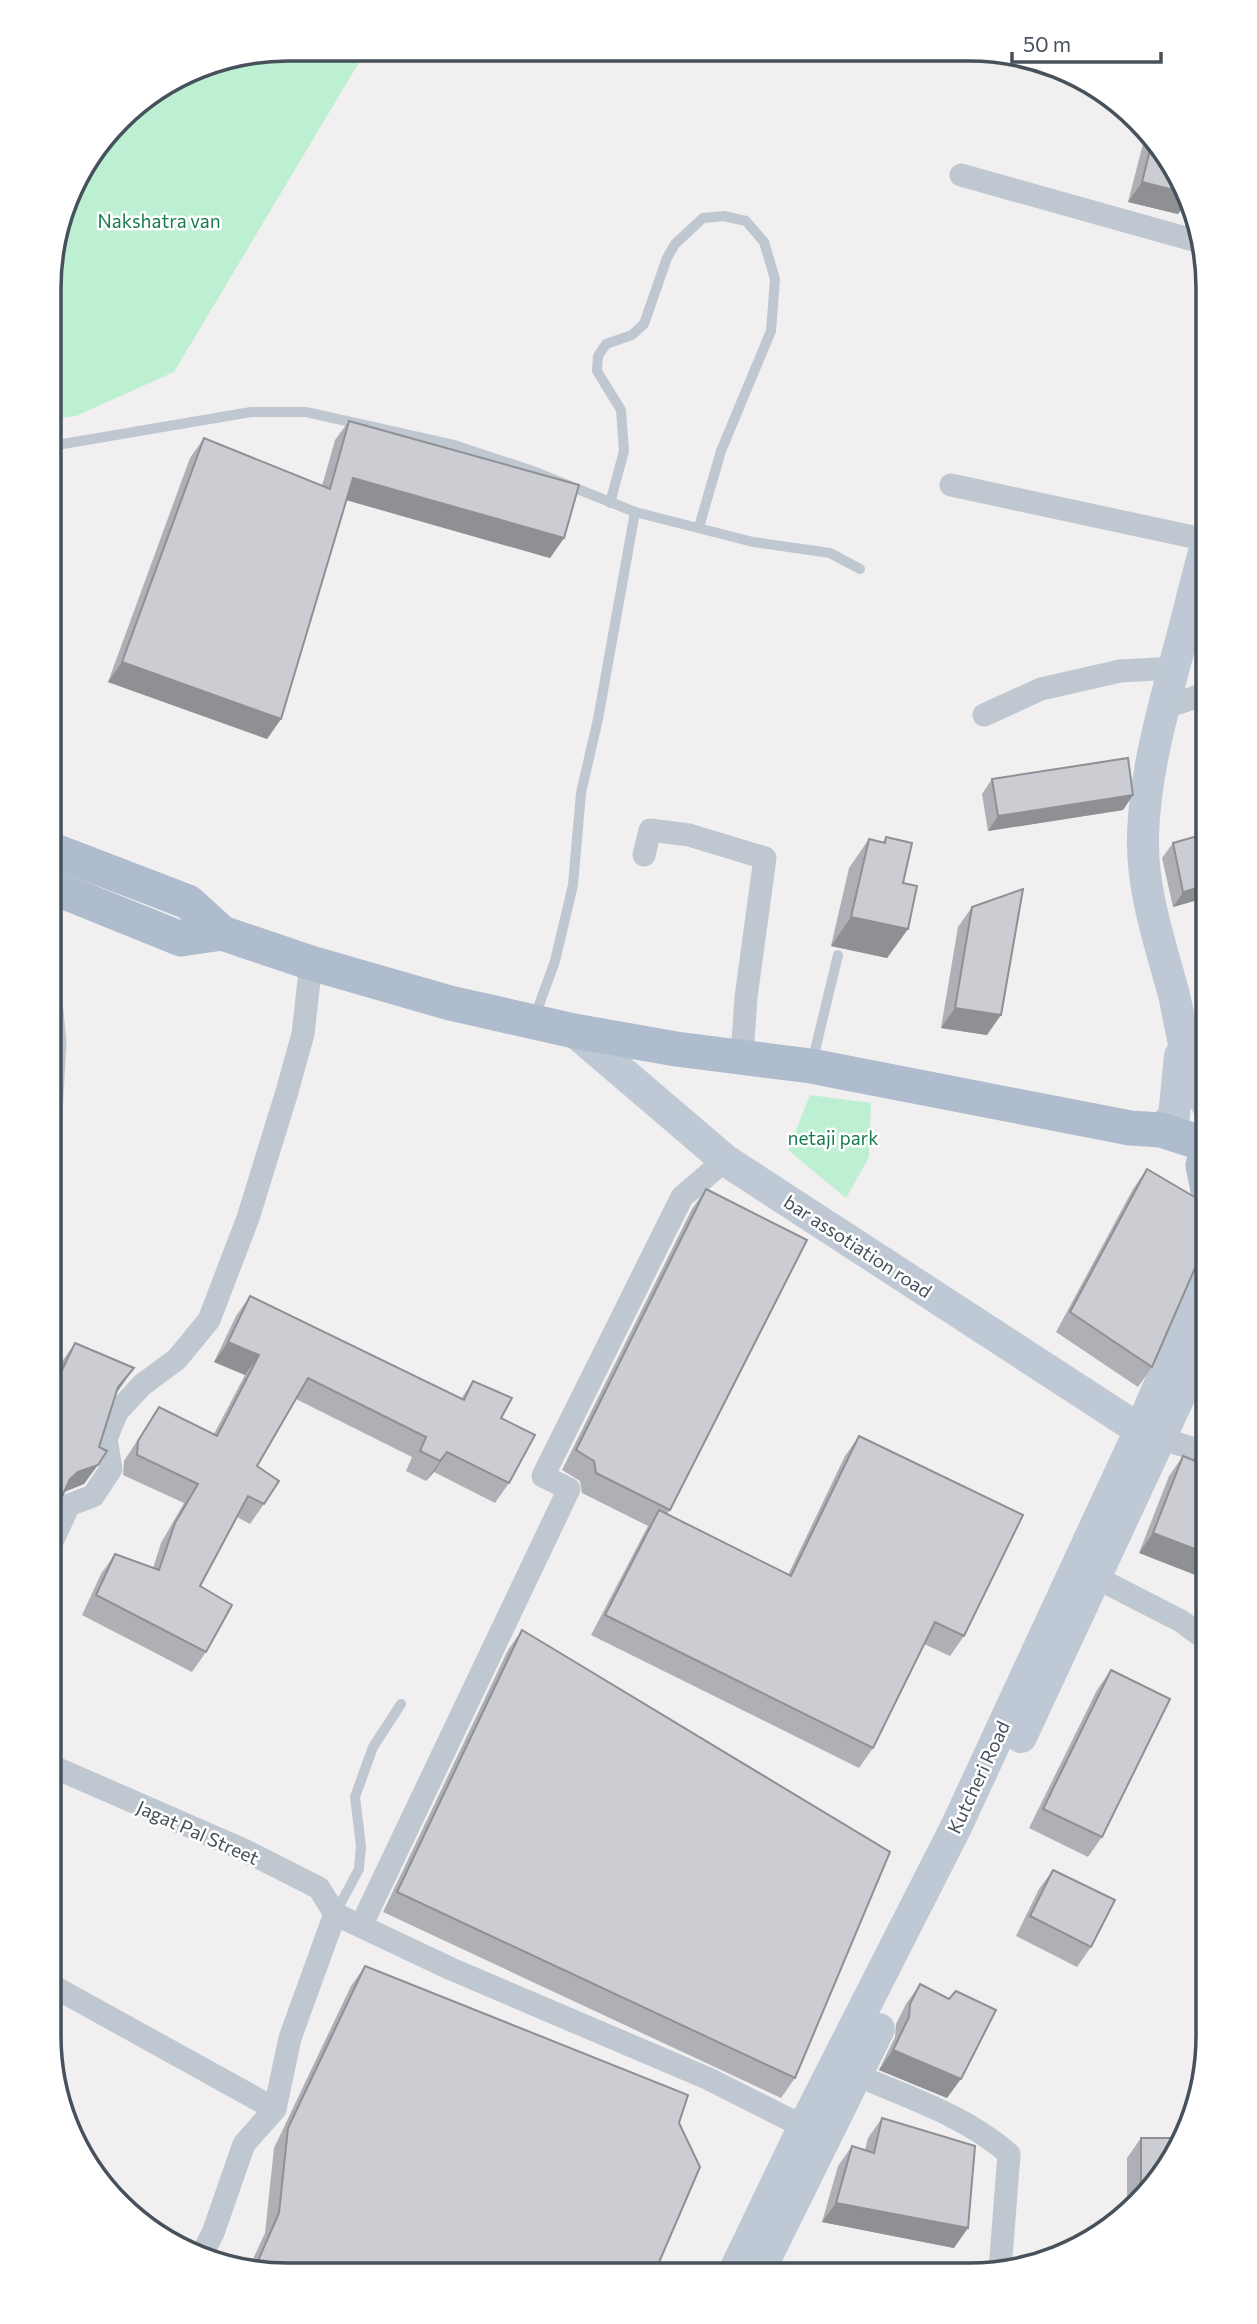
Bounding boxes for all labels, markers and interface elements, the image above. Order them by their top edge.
scale bar [1012,21,1161,65]
text: 50 m [1023,31,1071,56]
park label: Nakshatra van [97,209,221,232]
park label: netaji park [788,1126,878,1149]
street label: bar assotiation road [780,1190,936,1302]
street label: Kutcheri Road [942,1717,1014,1837]
street label: Jagat Pal Street [133,1795,263,1869]

